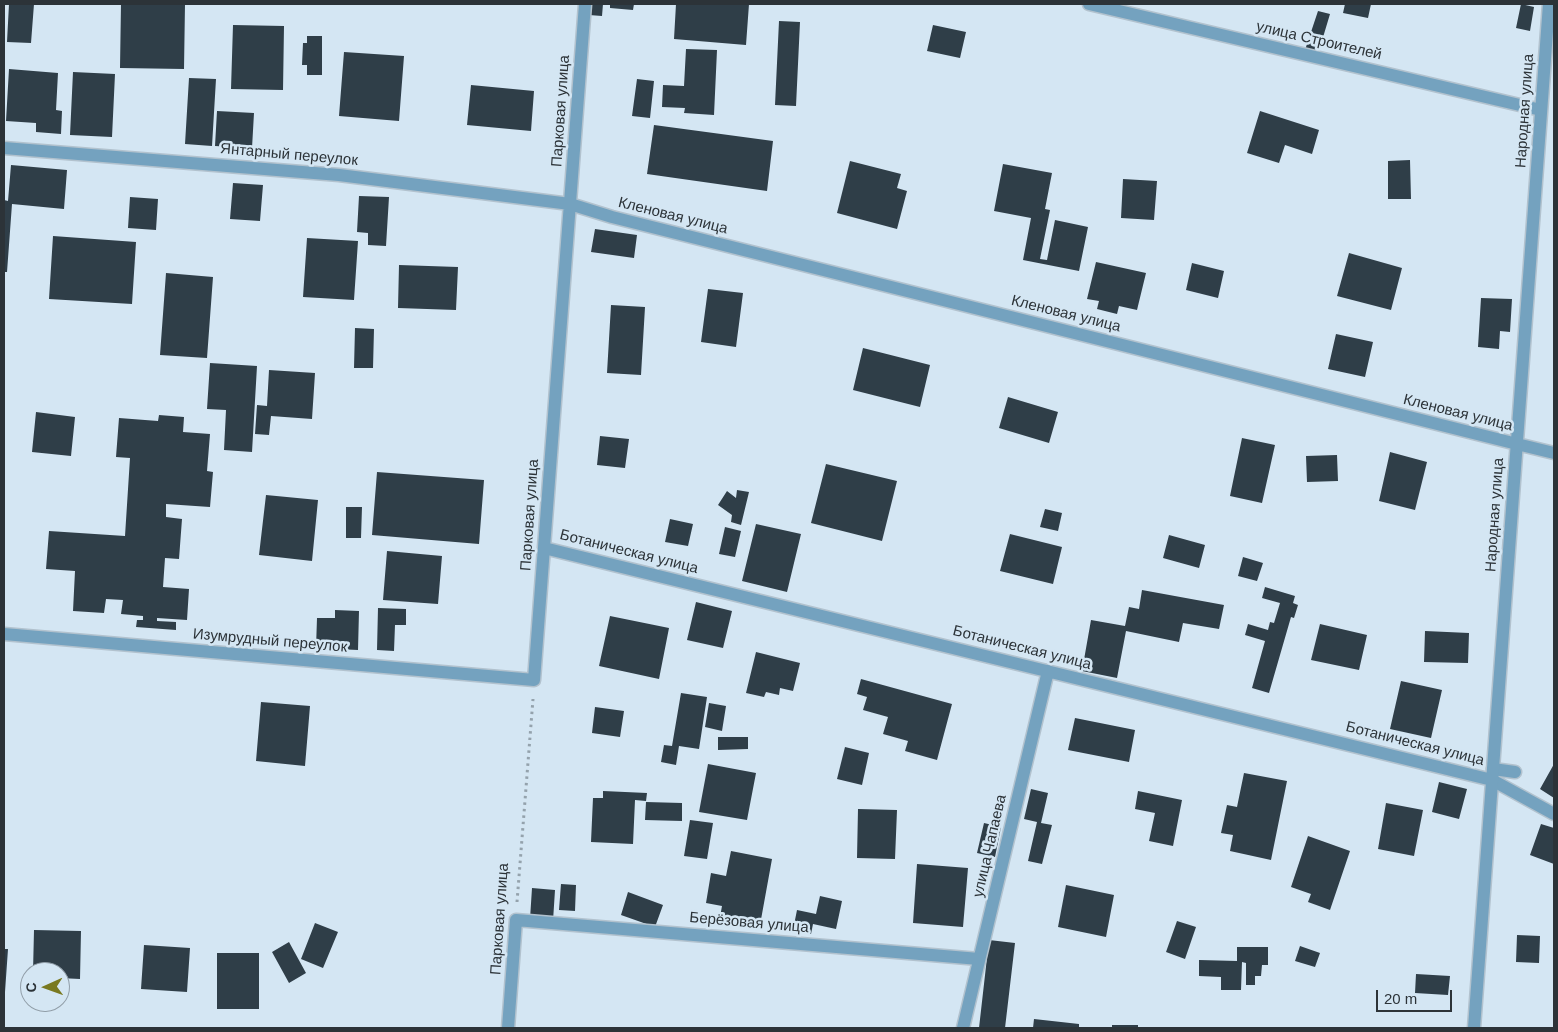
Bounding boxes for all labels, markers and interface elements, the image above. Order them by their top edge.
street label: улица Строителей [1255,18,1383,64]
street label: Народная улица [1512,53,1538,169]
street label: Парковая улица [548,54,574,168]
street label: Янтарный переулок [219,140,359,170]
street label: Кленовая улица [616,194,730,238]
street label: Кленовая улица [1009,292,1123,336]
street label: Кленовая улица [1401,391,1515,435]
street label: Народная улица [1482,457,1508,573]
street label: Парковая улица [517,458,543,572]
street label: Ботаническая улица [558,526,700,578]
street label: Ботаническая улица [951,622,1093,674]
street label: Изумрудный переулок [192,625,348,657]
street label: Ботаническая улица [1344,718,1486,770]
street label: улица Чапаева [969,793,1011,899]
street label: Парковая улица [487,862,513,976]
street label: Берёзовая улица [689,909,809,937]
north arrow [20,962,70,1012]
scale bar [1378,980,1454,1012]
text: С [23,982,39,993]
text: 20 m [1384,990,1417,1007]

